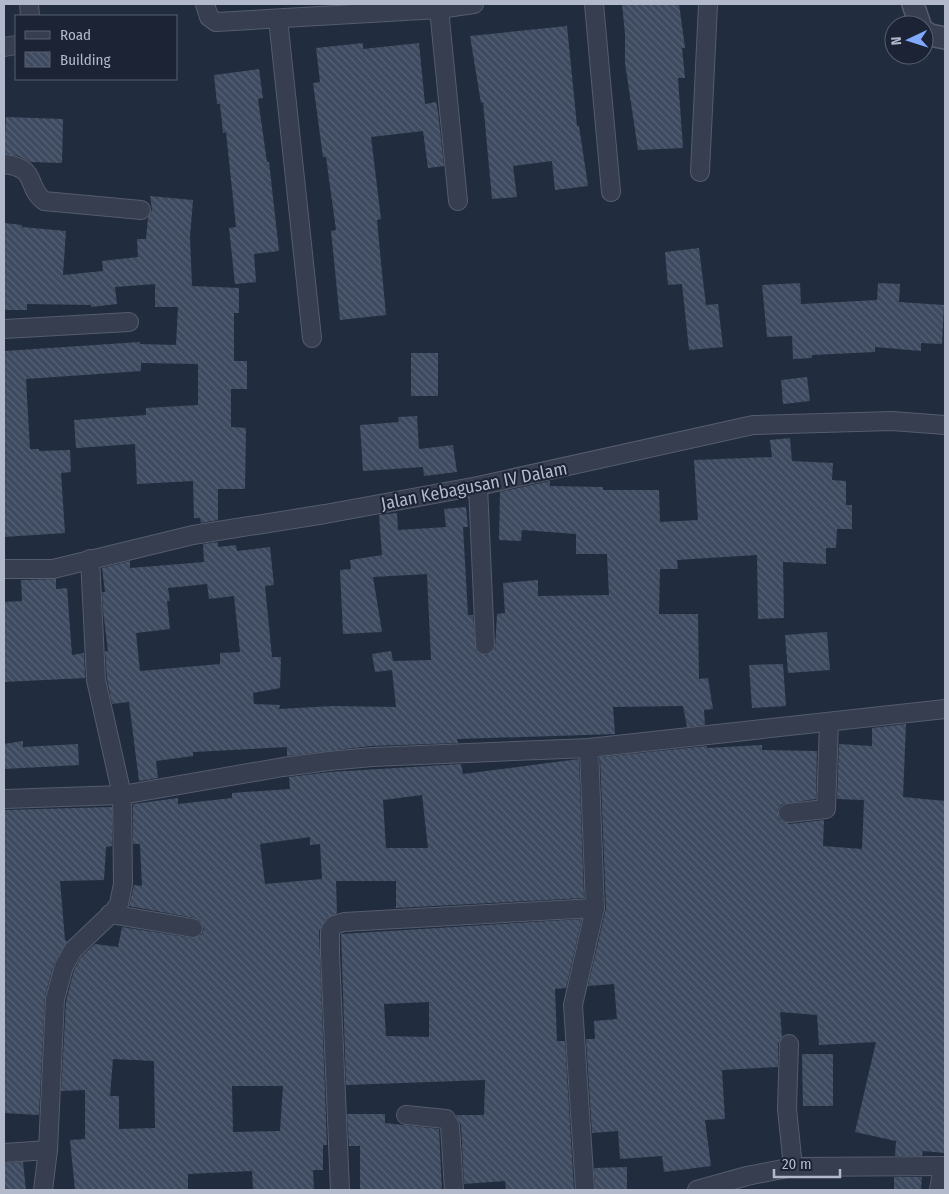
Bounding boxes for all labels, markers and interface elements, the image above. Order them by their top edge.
legend [15,15,178,80]
north arrow [884,15,934,65]
text: Road [60,26,91,44]
text: N [888,36,905,46]
text: Building [60,51,111,69]
street label: Jalan Kebagusan IV Dalam [379,457,569,515]
scale bar [774,1146,840,1178]
text: 20 m [782,1155,812,1173]

